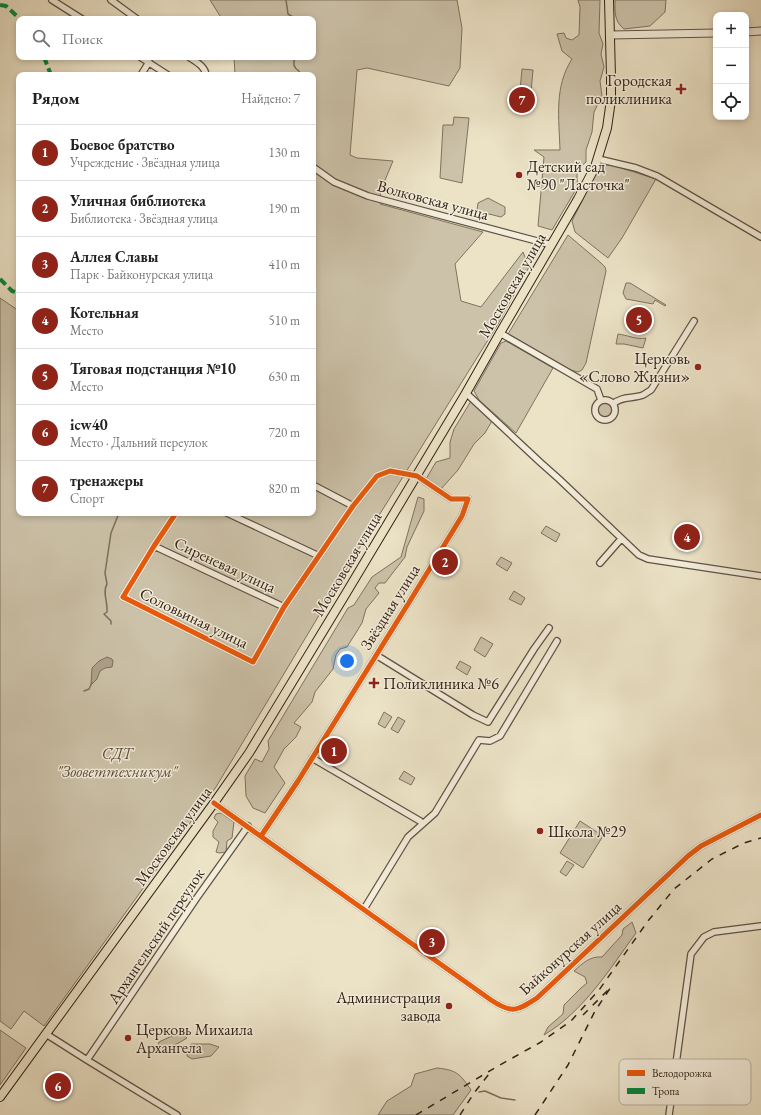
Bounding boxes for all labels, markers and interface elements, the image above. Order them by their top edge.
map controls [713,12,749,120]
button: + [713,12,749,48]
search box [16,16,316,60]
icon: search [30,27,52,49]
text: Поиск [62,29,103,48]
button: − [713,48,749,84]
place label: Городская поликлиника [586,70,673,109]
marker: Городская поликлиника [675,83,687,95]
button: locate [713,84,749,120]
pin: 7 [509,85,535,115]
text: Рядом [32,87,80,109]
text: Найдено: 7 [241,90,300,107]
text: Боевое братство [70,135,175,154]
text: 1 [42,144,48,161]
text: 130 m [269,144,300,161]
text: Учреждение · Звёздная улица [70,154,220,171]
place label: Детский сад №90 "Ласточка" [527,156,630,195]
marker: Детский сад №90 "Ласточка" [514,170,524,180]
street label: Волковская улица [375,175,492,225]
text: Уличная библиотека [70,191,206,210]
text: 2 [42,200,48,217]
text: 190 m [269,200,300,217]
text: Библиотека · Звёздная улица [70,210,218,227]
street label: Московская улица [473,228,551,341]
text: Аллея Славы [70,247,159,266]
text: 3 [42,256,48,273]
text: 410 m [269,256,300,273]
text: Парк · Байконурская улица [70,266,213,283]
text: Котельная [70,303,139,322]
pin: 5 [626,305,652,335]
text: 4 [42,312,48,329]
text: 510 m [269,312,300,329]
text: Место [70,322,103,339]
place label: Церковь «Слово Жизни» [579,348,690,387]
text: Тяговая подстанция №10 [70,359,236,378]
marker: Церковь «Слово Жизни» [693,362,703,372]
text: 5 [42,368,48,385]
text: 630 m [269,368,300,385]
text: Место [70,378,103,395]
text: icw40 [70,415,108,434]
text: 6 [42,424,48,441]
text: 720 m [269,424,300,441]
text: Место · Дальний переулок [70,434,208,451]
text: тренажеры [70,471,144,490]
text: 7 [42,480,48,497]
text: 820 m [269,480,300,497]
text: Спорт [70,490,104,507]
street label: Московская улица [308,507,387,620]
pin: 4 [674,522,700,552]
street label: Сиреневая улица [171,532,280,598]
pin: 2 [432,547,458,577]
street label: Звёздная улица [355,560,425,654]
street label: Соловьиная улица [136,583,252,654]
your location [337,651,357,671]
place label: Поликлиника №6 [383,673,499,694]
marker: Поликлиника №6 [368,677,380,689]
pin: 1 [321,736,347,766]
park label: СДТ "Зооветтехникум" [57,743,179,782]
street label: Московская улица [130,782,217,890]
place label: Школа №29 [548,821,626,842]
marker: Школа №29 [535,826,545,836]
street label: Архангельский переулок [102,864,209,1009]
street label: Байконурская улица [514,896,626,1000]
pin: 3 [419,927,445,957]
place label: Администрация завода [335,987,442,1026]
marker: Администрация завода [444,1001,454,1011]
place label: Церковь Михаила Архангела [135,1019,254,1058]
marker: Церковь Михаила Архангела [123,1033,133,1043]
legend [619,1059,751,1105]
text: Велодорожка [652,1066,712,1080]
pin: 6 [45,1071,71,1101]
text: Тропа [652,1084,680,1098]

